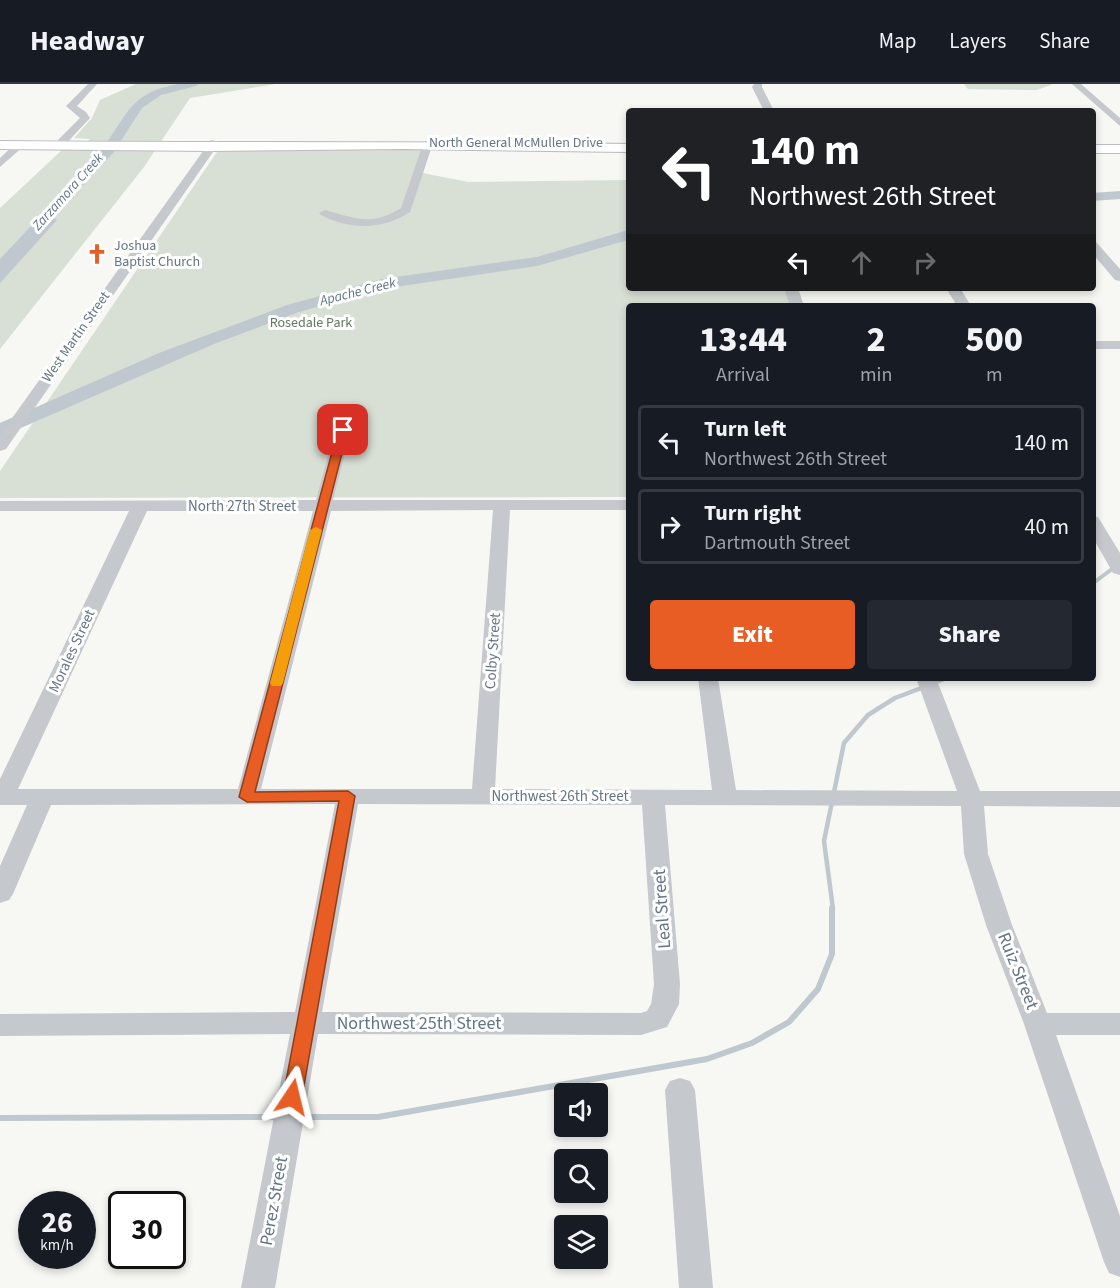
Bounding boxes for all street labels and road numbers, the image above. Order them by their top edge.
street label: North General McMullen Drive [429,133,603,153]
street label: West Martin Street [37,287,115,387]
street label: North 27th Street [188,496,296,517]
street label: Morales Street [44,606,100,696]
street label: Colby Street [480,612,506,690]
street label: Northwest 26th Street [491,786,629,807]
street label: Leal Street [647,868,677,950]
street label: Ruiz Street [991,929,1045,1013]
street label: Northwest 25th Street [337,1011,501,1036]
street label: Perez Street [254,1154,294,1248]

